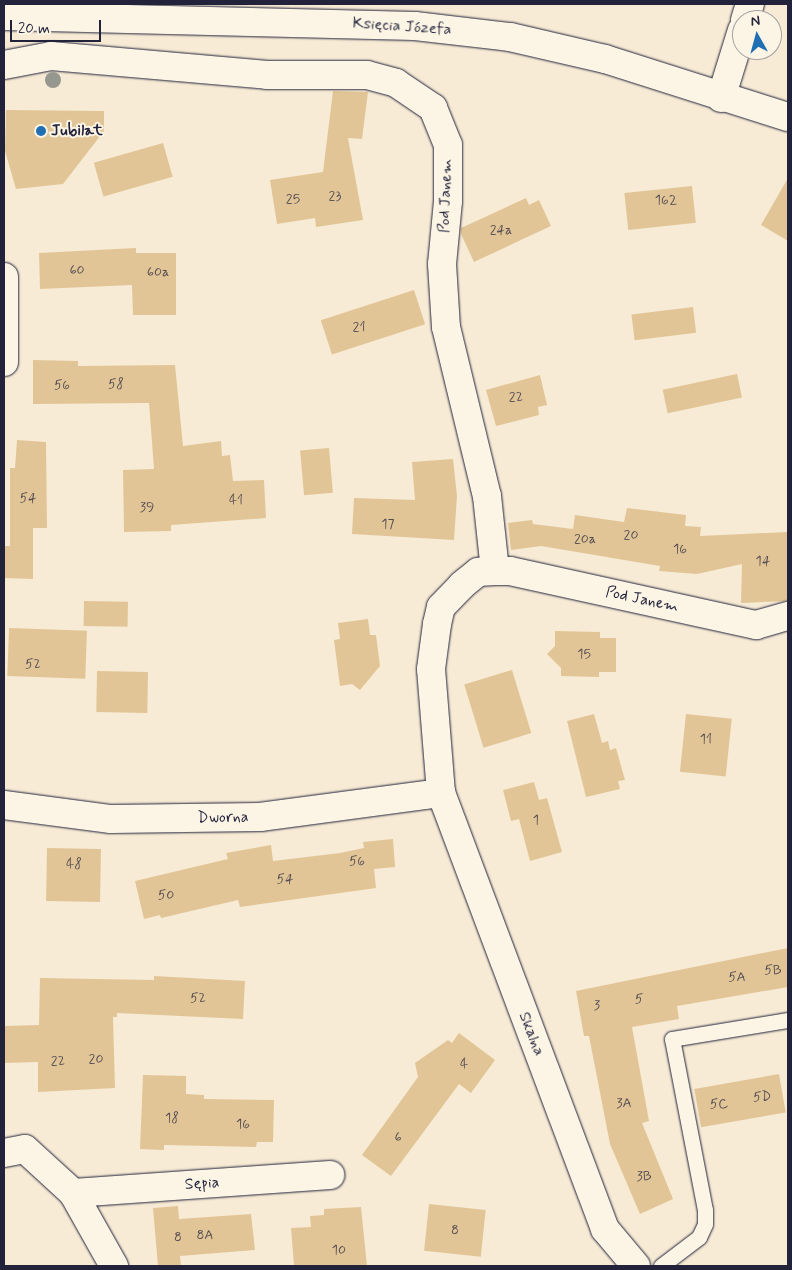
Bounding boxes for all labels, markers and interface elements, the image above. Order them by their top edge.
scale bar [12,10,104,42]
north arrow [732,10,782,60]
text: N [750,12,761,31]
street label: Księcia Józefa [352,14,452,40]
text: 20 m [18,19,50,39]
place label: Jubilat [51,121,103,141]
marker: Jubilat [35,125,47,137]
street label: Pod Janem [435,157,457,235]
house number: 23 [329,188,341,204]
house number: 25 [286,191,300,207]
house number: 162 [655,192,677,208]
house number: 24a [490,222,512,238]
house number: 60 [69,262,85,278]
house number: 60a [147,264,169,280]
house number: 21 [353,319,365,335]
house number: 58 [108,376,124,392]
house number: 56 [54,377,70,393]
house number: 22 [509,389,523,405]
house number: 54 [20,490,36,506]
house number: 41 [229,492,243,508]
house number: 39 [140,499,154,515]
house number: 17 [381,516,395,532]
house number: 20 [624,527,638,543]
house number: 20a [574,531,596,547]
house number: 16 [673,541,687,557]
house number: 14 [756,553,770,569]
street label: Pod Janem [602,583,682,617]
house number: 15 [577,646,591,662]
house number: 52 [25,656,41,672]
house number: 11 [700,731,712,747]
street label: Dworna [197,808,249,828]
house number: 1 [533,812,539,828]
house number: 56 [349,853,365,869]
house number: 48 [66,856,82,872]
house number: 54 [277,871,293,887]
house number: 50 [158,887,174,903]
house number: 5B [764,962,782,978]
house number: 5A [728,969,746,985]
house number: 52 [190,990,206,1006]
house number: 5 [635,991,643,1007]
house number: 3 [594,997,600,1013]
street label: Skalna [514,1009,548,1059]
house number: 20 [89,1051,103,1067]
house number: 22 [51,1053,65,1069]
house number: 4 [460,1056,468,1072]
house number: 5D [753,1089,771,1105]
house number: 3A [616,1095,632,1111]
house number: 5C [710,1096,728,1112]
house number: 18 [165,1110,179,1126]
house number: 16 [236,1116,250,1132]
house number: 6 [394,1129,402,1145]
house number: 3B [636,1168,652,1184]
street label: Sępia [184,1173,220,1195]
house number: 8 [451,1222,459,1238]
house number: 8A [196,1227,214,1243]
house number: 8 [174,1229,182,1245]
house number: 10 [332,1242,346,1258]

